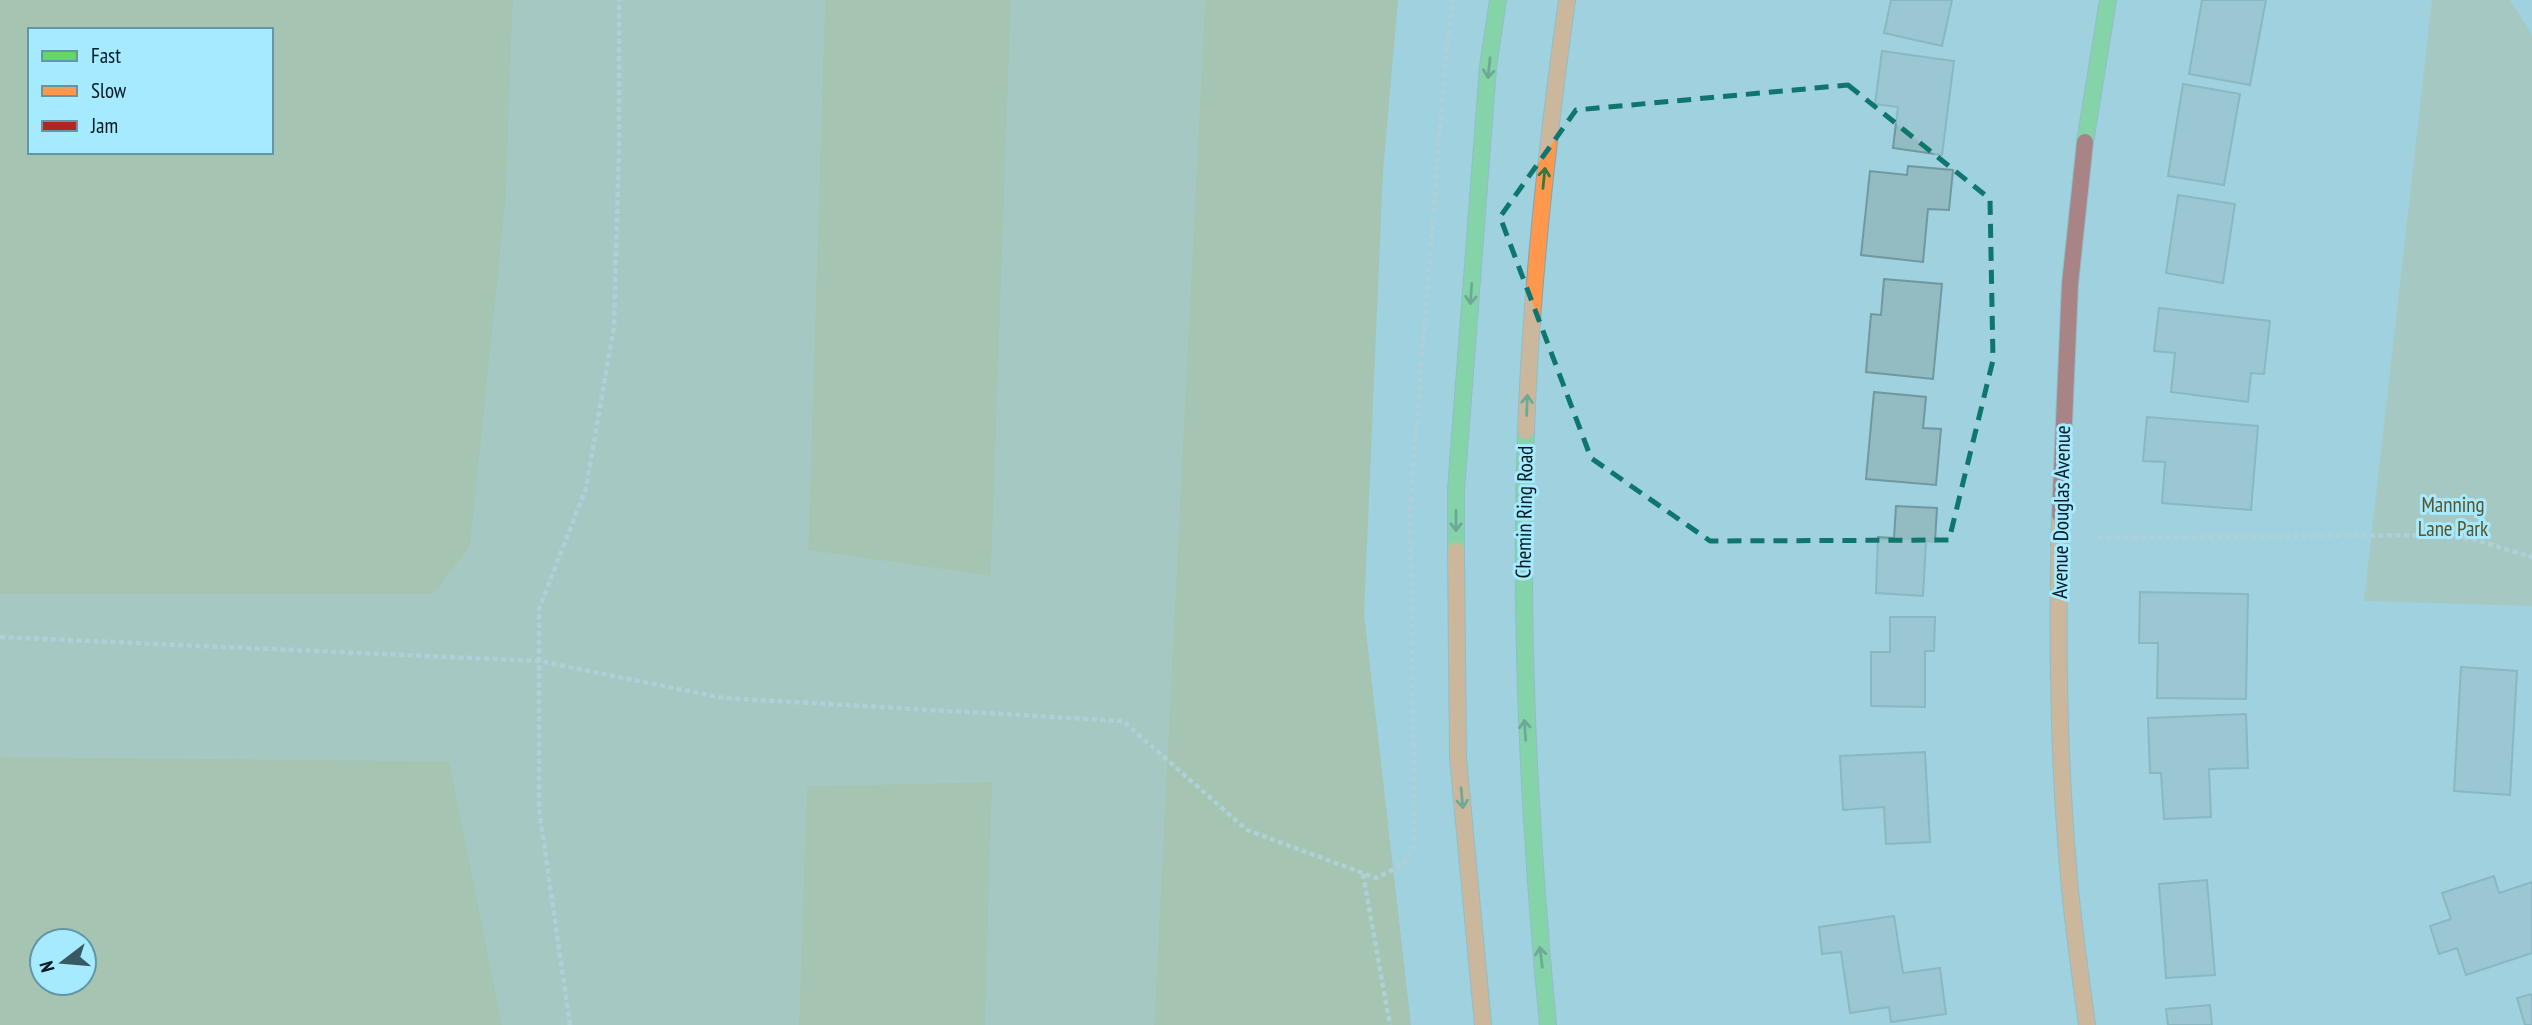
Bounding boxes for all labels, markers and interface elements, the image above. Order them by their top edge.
legend [28,28,273,154]
text: Fast [91,42,121,69]
one-way arrow [1482,56,1495,78]
text: Slow [91,77,127,104]
text: Jam [90,112,118,139]
one-way arrow [1538,167,1551,190]
one-way arrow [1464,283,1477,305]
one-way arrow [1520,394,1533,417]
street label: Avenue Douglas Avenue [2046,425,2076,599]
street label: Chemin Ring Road [1509,445,1539,579]
park label: Manning Lane Park [2418,491,2488,542]
one-way arrow [1449,510,1463,533]
one-way arrow [1518,720,1531,742]
one-way arrow [1455,786,1468,808]
north arrow [28,927,98,997]
one-way arrow [1534,946,1547,969]
text: N [34,958,60,975]

